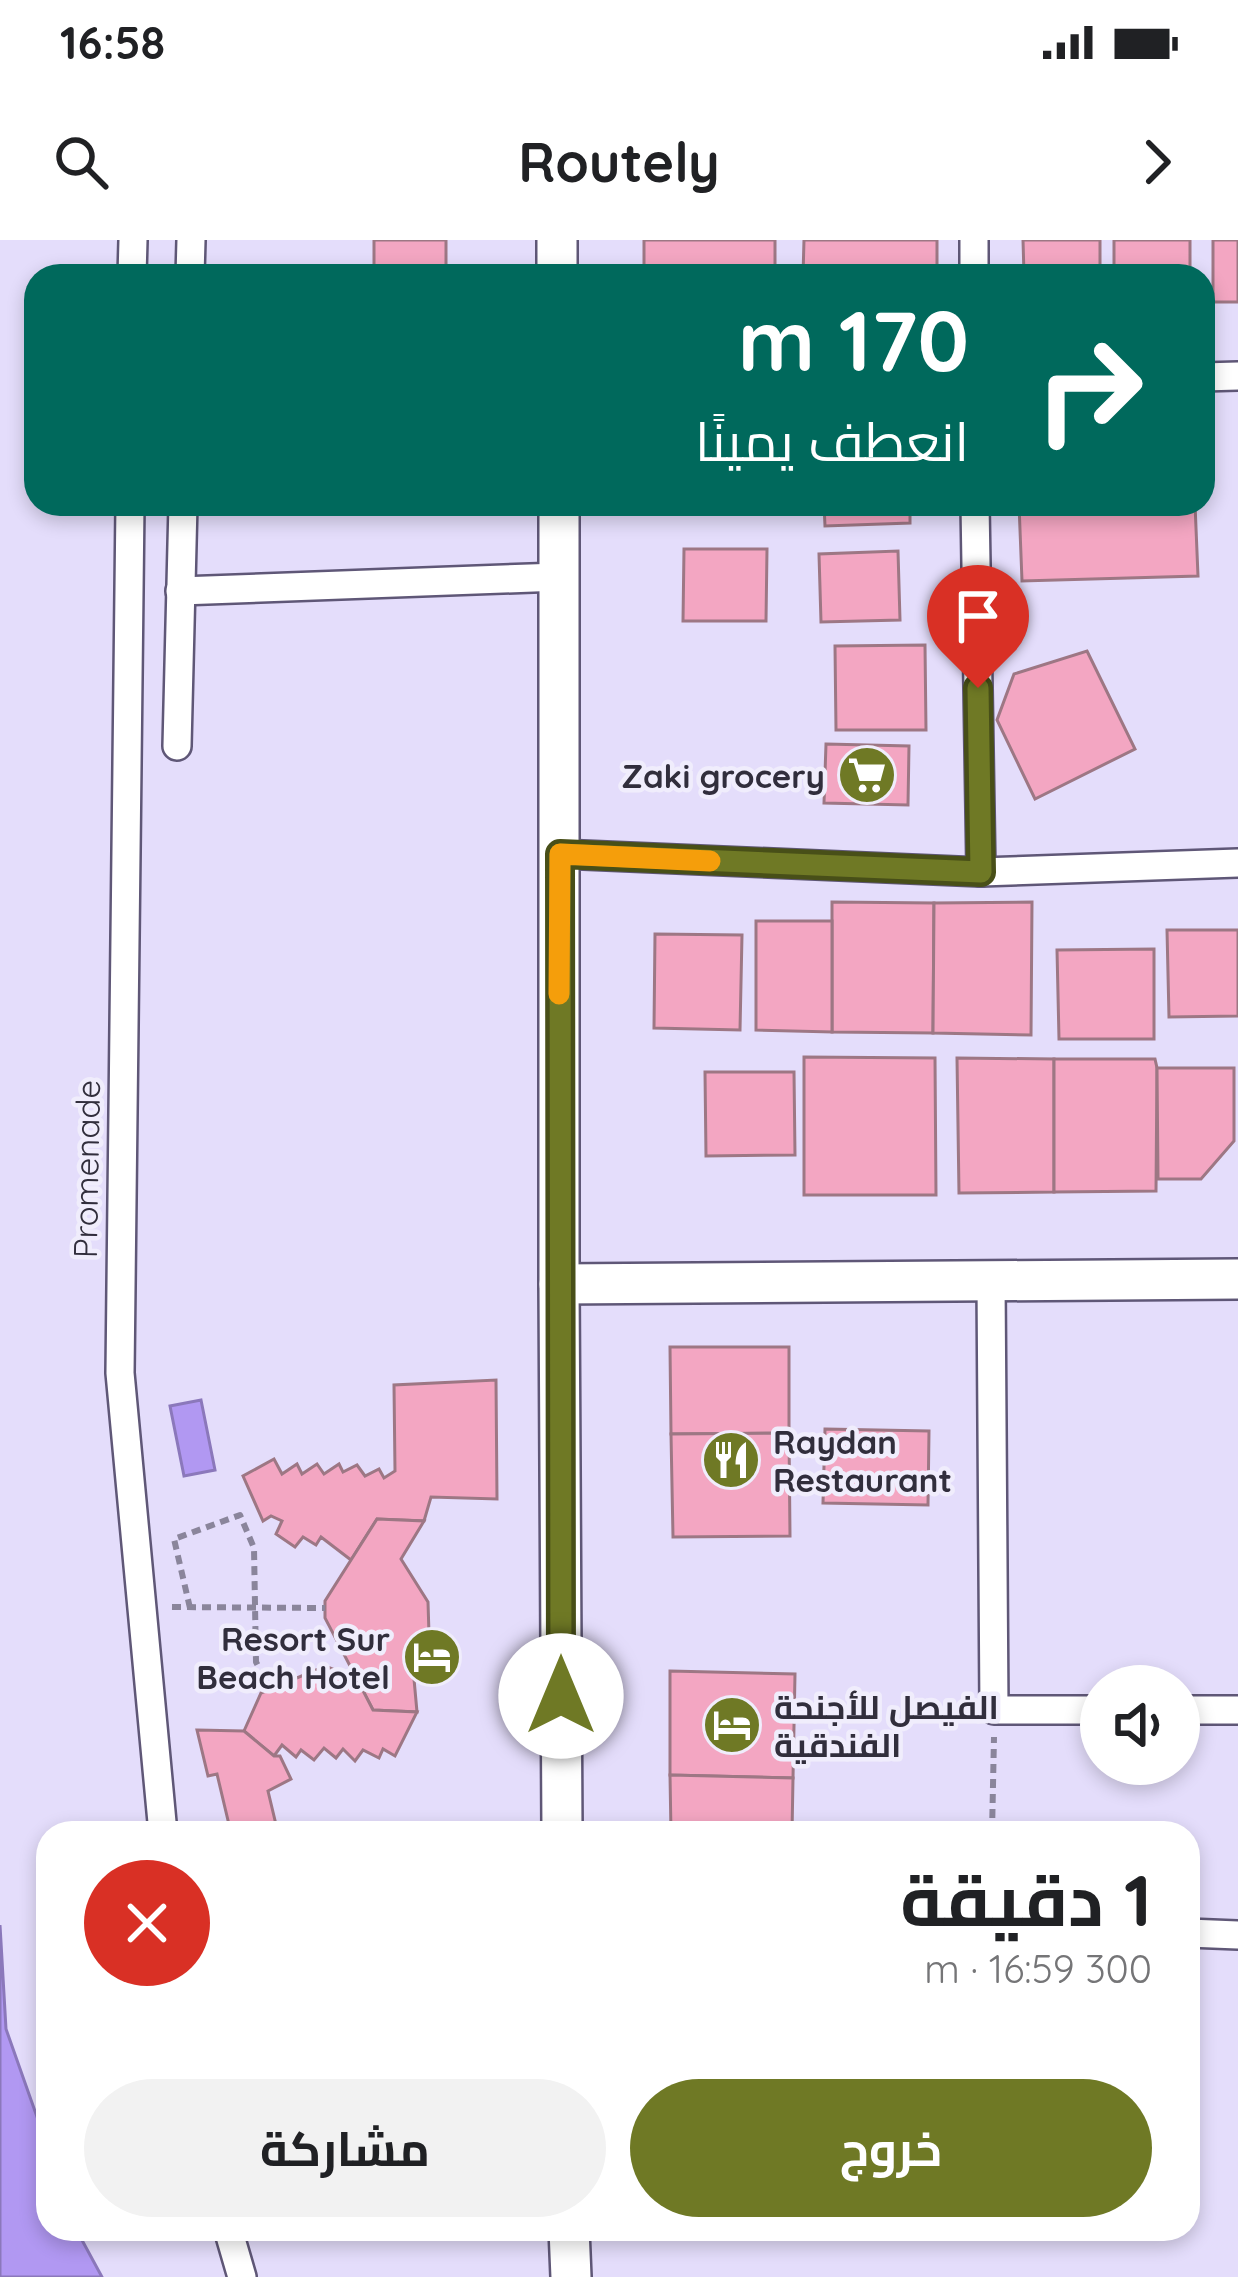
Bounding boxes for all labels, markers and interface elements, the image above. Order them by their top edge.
text: 16:58 [60,14,165,70]
text: Routely [518,128,720,196]
icon: search [48,129,114,195]
icon: forward [1124,129,1190,195]
text: 170 m [738,287,969,392]
icon: right [1011,312,1167,468]
text: انعطف يمينًا [695,407,969,475]
pin [927,565,1029,688]
icon: arrive [945,583,1011,649]
supermarket icon: Zaki grocery [836,744,898,806]
place label: Zaki grocery [622,755,825,796]
street label: Promenade [64,1080,108,1258]
place label: Raydan Restaurant [773,1421,952,1500]
restaurant icon: Raydan Restaurant [700,1429,762,1491]
place label: Resort Sur Beach Hotel [196,1618,390,1697]
hotel icon: Resort Sur Beach Hotel [401,1626,463,1688]
position arrow [498,1633,624,1759]
map controls [1080,1665,1200,1785]
button: sound [1080,1665,1200,1785]
place label: الفيصل للأجنحة الفندقية [774,1686,999,1765]
hotel icon: الفيصل للأجنحة الفندقية [701,1694,763,1756]
text: 1 دقيقة [900,1854,1152,1944]
button: close [84,1860,210,1986]
text: 300 m · 16:59 [924,1944,1152,1993]
button: مشاركة [84,2079,606,2217]
button: خروج [630,2079,1152,2217]

